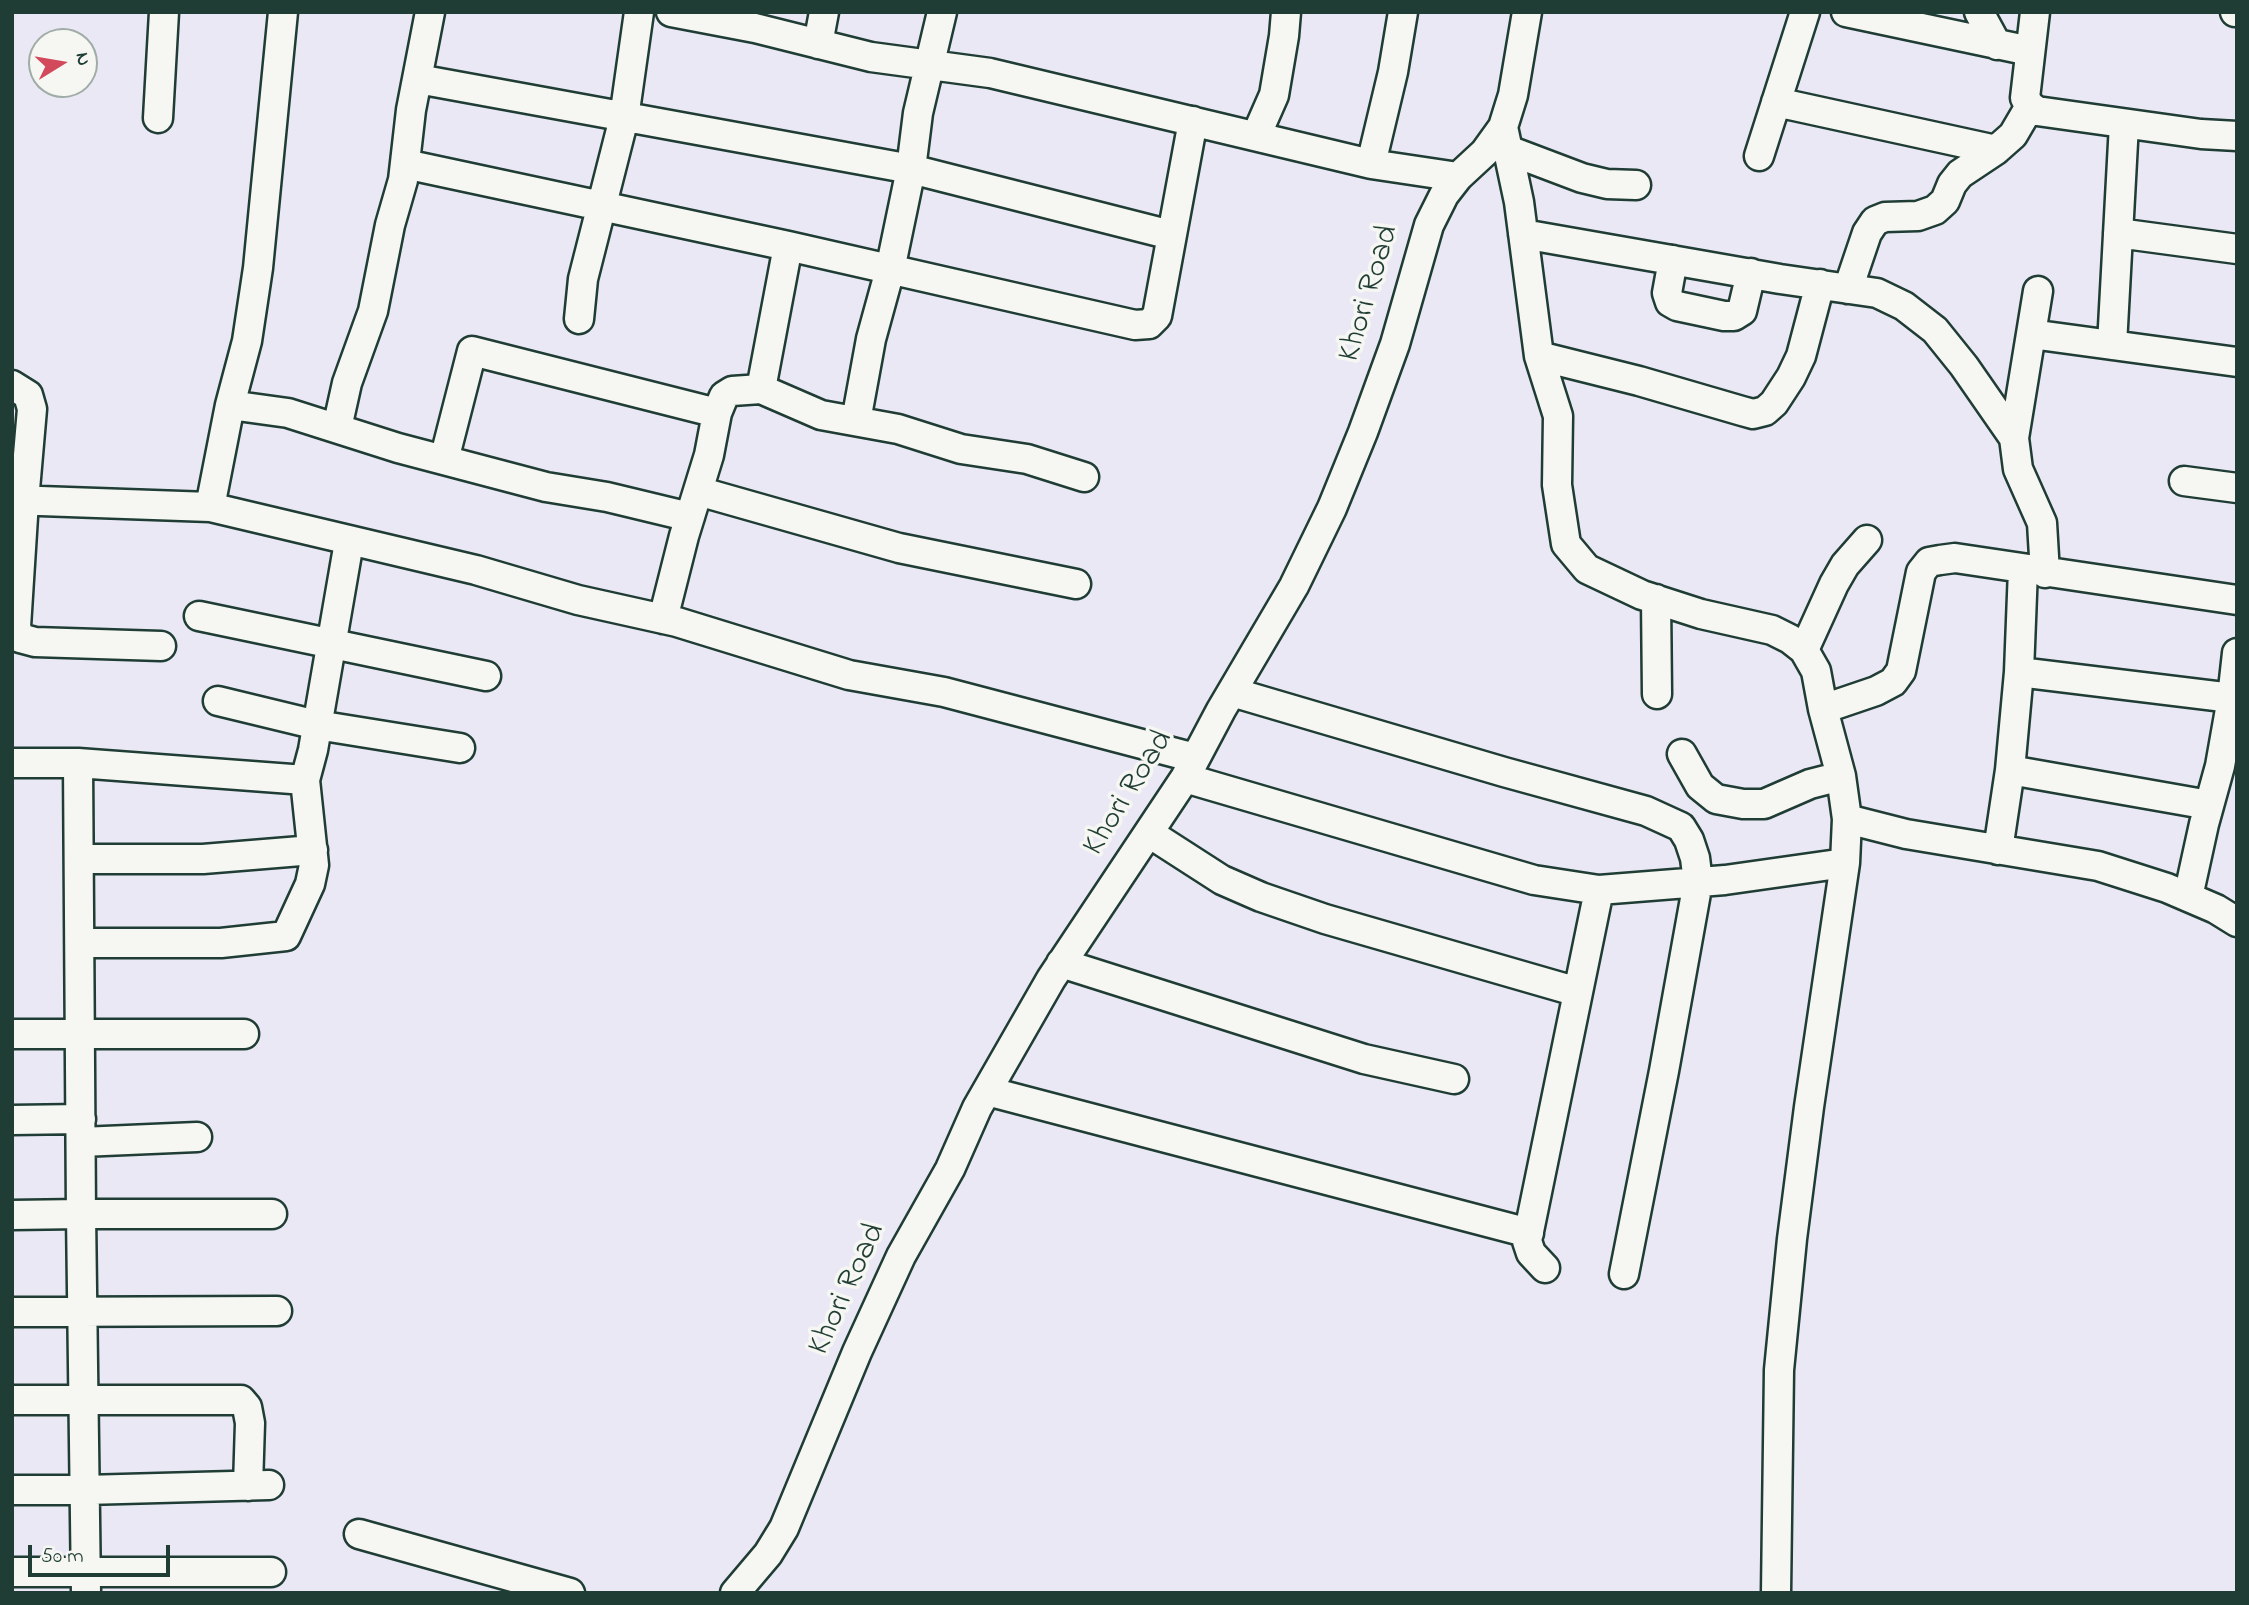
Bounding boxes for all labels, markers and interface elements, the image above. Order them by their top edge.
north arrow [28,28,98,98]
text: N [68,50,97,68]
street label: Khori Road [1332,221,1410,367]
street label: Khori Road [1076,724,1184,864]
street label: Khori Road [802,1218,896,1362]
scale bar [32,1532,173,1576]
text: 50 m [41,1542,84,1572]

